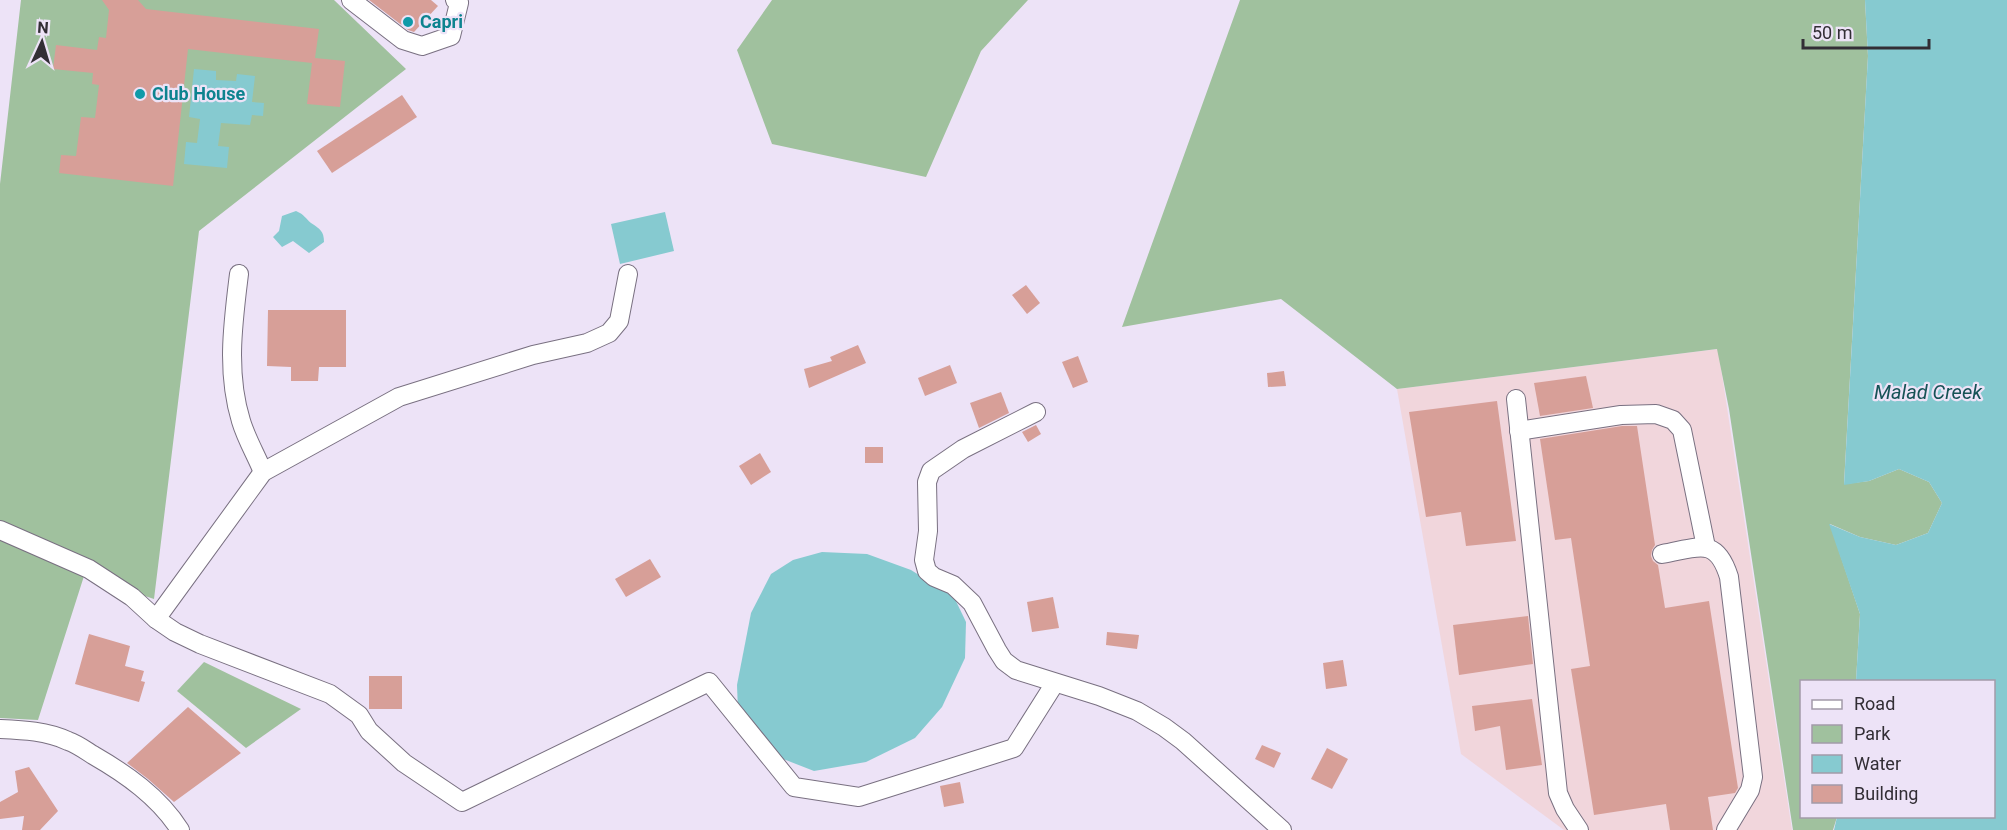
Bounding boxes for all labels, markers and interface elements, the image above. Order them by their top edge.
place label: Capri [420,11,463,32]
north arrow [12,12,72,72]
scale bar [1803,12,1929,50]
marker: Capri [401,15,415,29]
text: N [37,18,49,37]
text: 50 m [1812,22,1852,43]
place label: Club House [152,83,245,104]
marker: Club House [133,87,147,101]
water label: Malad Creek [1874,380,1983,404]
legend [1800,680,1995,818]
text: Road [1854,693,1895,714]
text: Park [1854,723,1891,744]
text: Water [1854,753,1901,774]
text: Building [1854,783,1918,804]

